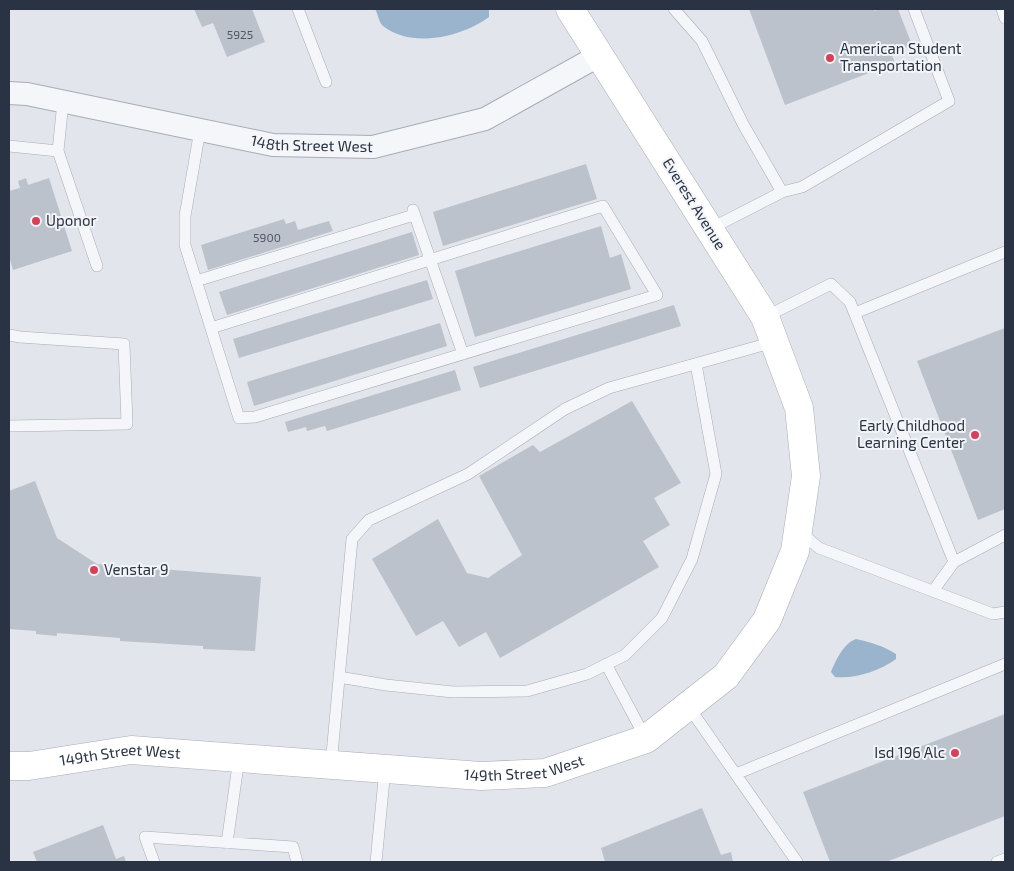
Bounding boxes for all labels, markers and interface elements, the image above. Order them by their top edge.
house number: 5925 [227,27,253,41]
place label: American Student Transportation [840,39,962,74]
marker: American Student Transportation [824,52,836,64]
street label: 148th Street West [249,131,373,155]
street label: Everest Avenue [659,154,730,253]
place label: Uponor [46,211,96,229]
marker: Uponor [30,215,42,227]
house number: 5900 [253,230,281,244]
place label: Early Childhood Learning Center [857,416,965,451]
marker: Early Childhood Learning Center [969,429,981,441]
place label: Venstar 9 [104,560,169,578]
marker: Venstar 9 [88,564,100,576]
street label: 149th Street West [58,740,182,769]
place label: Isd 196 Alc [874,743,945,761]
marker: Isd 196 Alc [949,747,961,759]
street label: 149th Street West [463,750,586,784]

